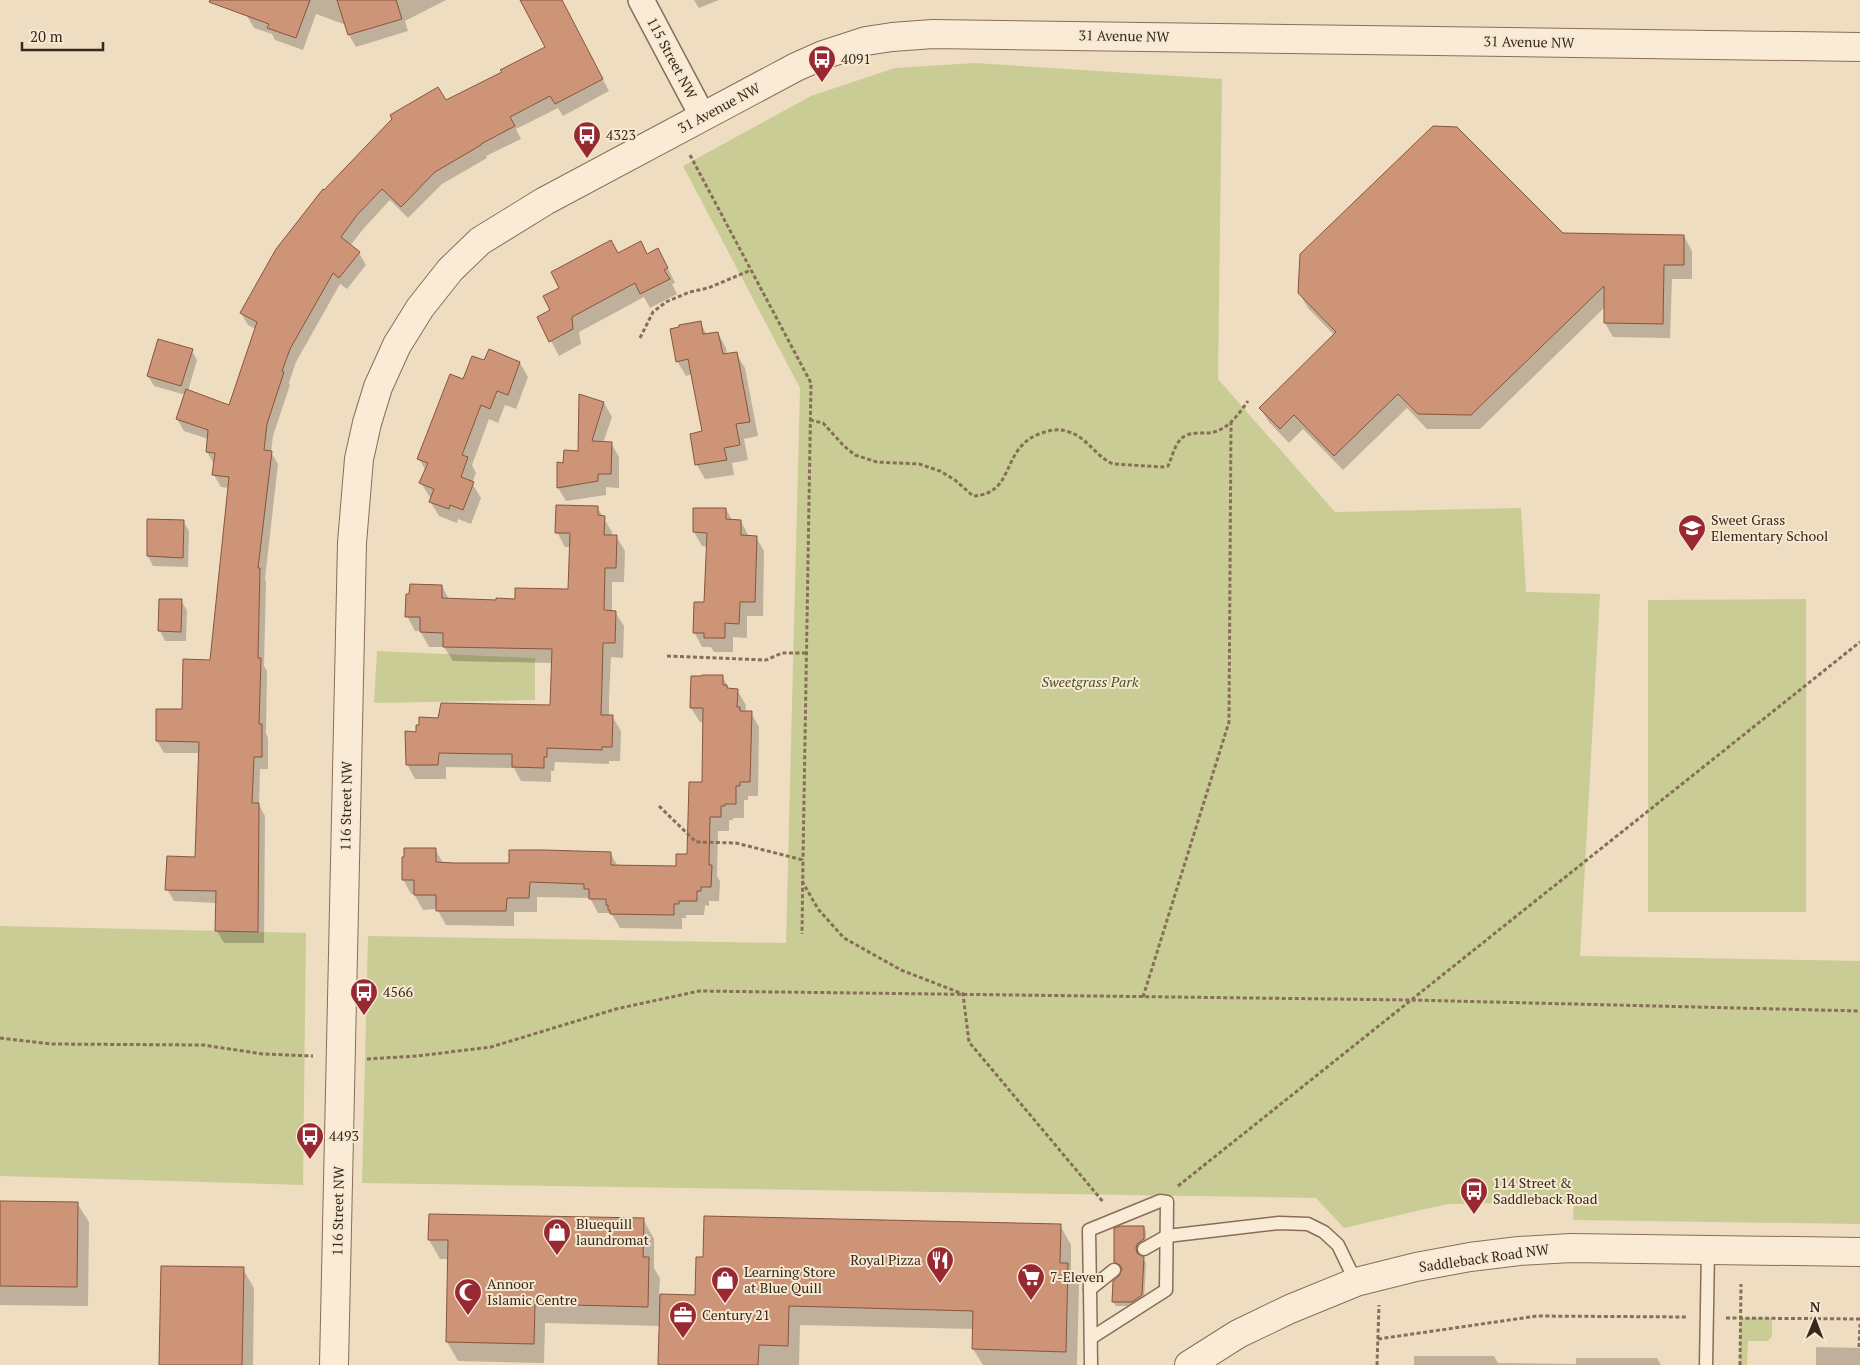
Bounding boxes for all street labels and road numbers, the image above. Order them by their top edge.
street label: 115 Street NW [643,14,702,103]
street label: 31 Avenue NW [1079,25,1170,46]
street label: 31 Avenue NW [1484,31,1575,52]
street label: 31 Avenue NW [674,77,764,137]
street label: 116 Street NW [335,760,356,851]
street label: 116 Street NW [327,1165,348,1256]
street label: Saddleback Road NW [1418,1239,1551,1276]

